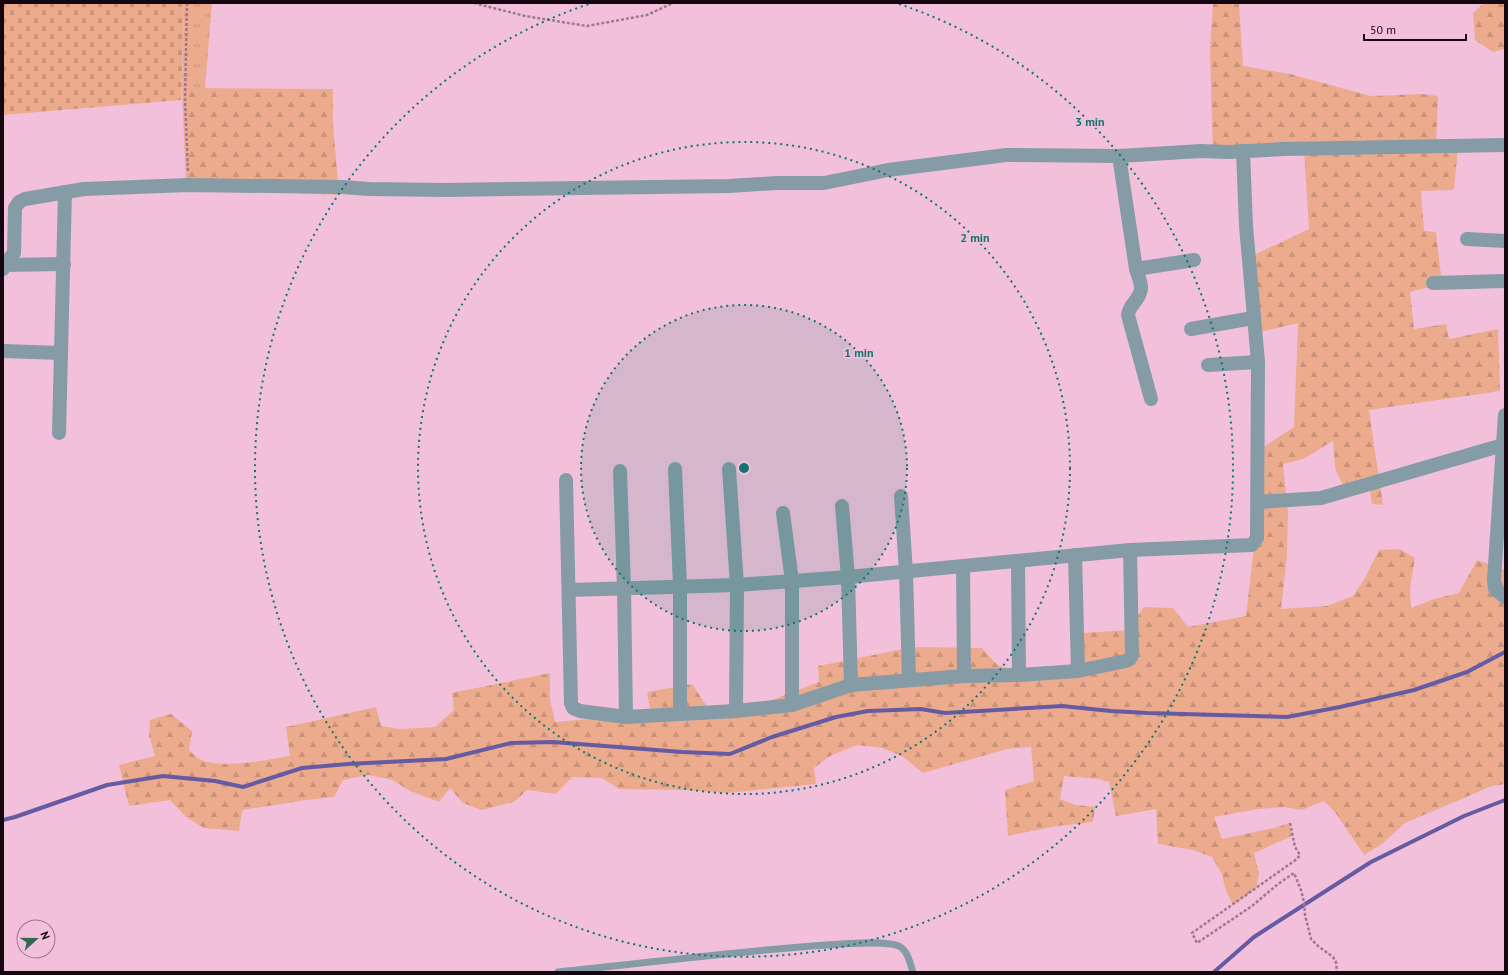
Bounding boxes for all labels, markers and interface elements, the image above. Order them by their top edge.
scale bar [1364,16,1466,42]
text: 50 m [1370,22,1396,37]
text: 3 min [1075,114,1105,129]
text: 2 min [960,230,990,245]
text: 1 min [844,345,874,360]
centre of rings [737,461,751,475]
north arrow [16,919,56,959]
text: N [38,930,53,941]

